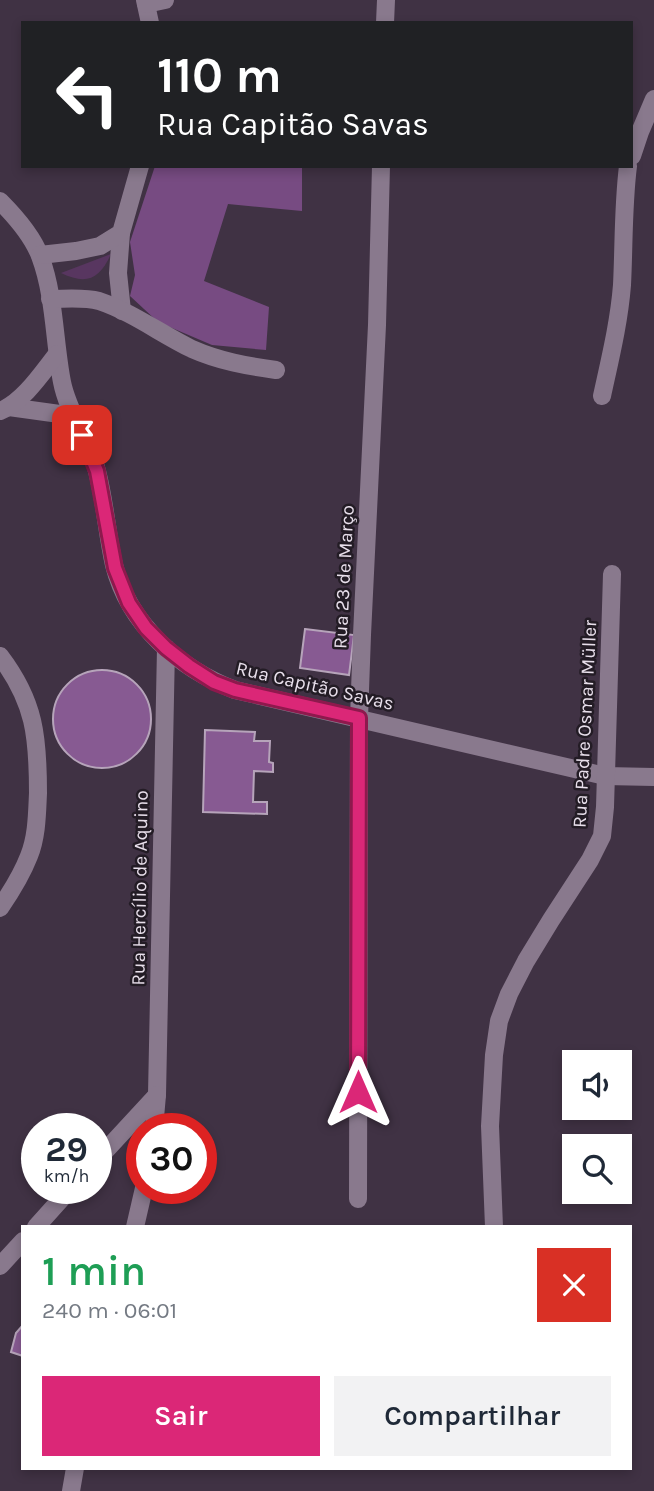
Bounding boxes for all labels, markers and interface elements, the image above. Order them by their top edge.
text: 110 m [157,47,282,104]
icon: left [42,49,133,140]
text: Rua Capitão Savas [157,106,429,143]
pin [52,405,112,465]
icon: arrive [63,416,101,454]
street label: Rua 23 de Março [329,505,359,649]
street label: Rua Padre Osmar Müller [569,619,601,829]
street label: Rua Capitão Savas [234,657,396,715]
street label: Rua Hercílio de Aquino [127,790,153,986]
map controls [562,1050,632,1204]
button: sound [562,1050,632,1120]
position arrow [321,1055,395,1129]
speed limit sign: 30 [126,1113,217,1204]
text: 29 [45,1129,88,1170]
button: search [562,1134,632,1204]
text: km/h [44,1165,89,1187]
text: 1 min [42,1246,146,1296]
button: close [537,1248,611,1322]
text: 240 m · 06:01 [42,1297,177,1324]
button: Sair [42,1376,320,1456]
button: Compartilhar [334,1376,611,1456]

